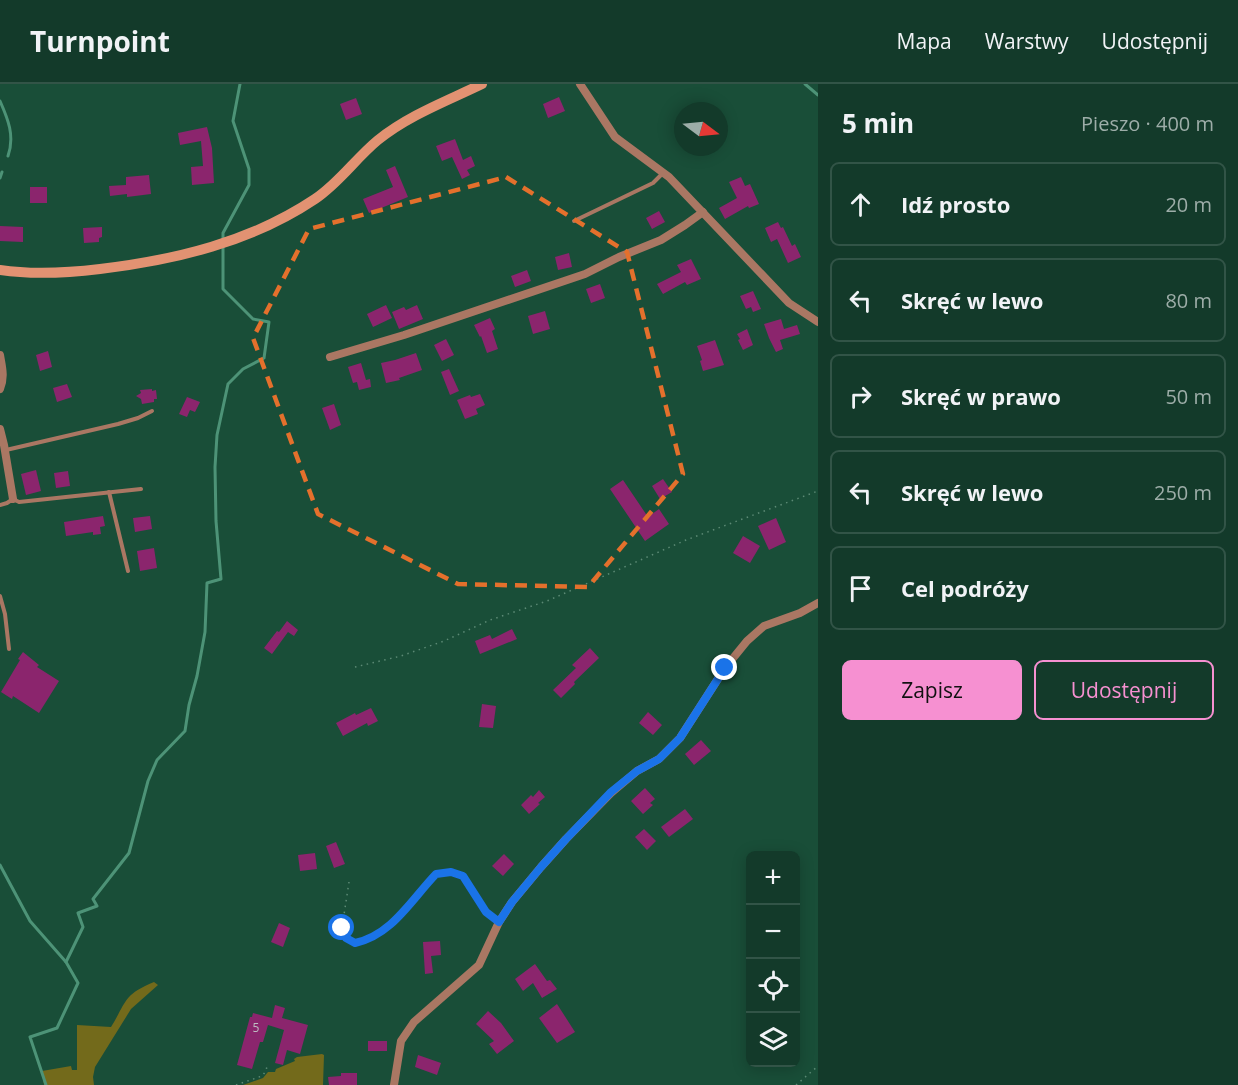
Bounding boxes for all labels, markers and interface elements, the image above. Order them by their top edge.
text: Turnpoint [30,22,170,60]
text: Mapa [897,27,952,55]
text: Warstwy [985,27,1069,55]
text: Udostępnij [1102,27,1208,55]
north arrow [674,102,728,156]
text: 5 min [842,105,914,141]
text: Pieszo · 400 m [1081,110,1214,137]
icon: ahead [844,188,877,221]
text: Idź prosto [901,189,1010,219]
text: 20 m [1165,191,1212,218]
icon: left [844,284,877,317]
text: Skręć w lewo [901,285,1043,315]
text: 80 m [1165,287,1212,314]
icon: right [844,380,877,413]
text: Skręć w prawo [901,381,1061,411]
text: 50 m [1165,383,1212,410]
icon: left [844,476,877,509]
text: Skręć w lewo [901,477,1043,507]
text: 250 m [1154,479,1212,506]
icon: arrive [844,572,877,605]
text: Cel podróży [901,573,1029,603]
route end [711,654,737,680]
button: Zapisz [842,660,1022,720]
button: Udostępnij [1034,660,1214,720]
map controls [746,851,800,1067]
button: + [746,851,800,905]
button: − [746,905,800,959]
route start [328,914,354,940]
button: locate [746,959,800,1013]
button: layers [746,1013,800,1067]
house number: 5 [253,1019,260,1036]

